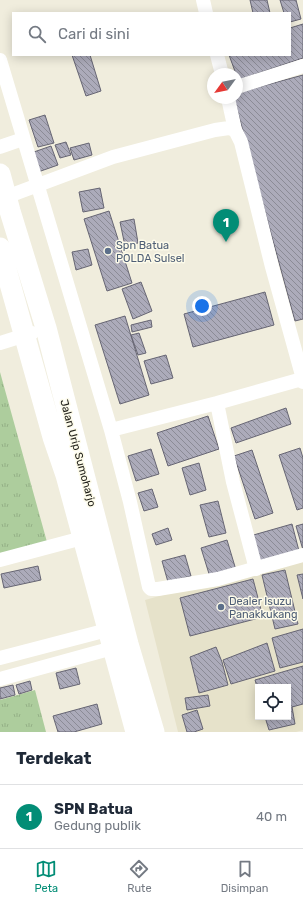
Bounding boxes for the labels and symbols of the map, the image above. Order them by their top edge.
north arrow [207,68,243,104]
pin: 1 [213,209,239,242]
place label: Spn Batua POLDA Sulsel [116,239,185,265]
marker: Spn Batua POLDA Sulsel [103,246,113,256]
your location [192,296,212,316]
street label: Jalan Urip Sumoharjo [57,398,99,508]
place label: Dealer Isuzu Panakkukang [229,595,298,621]
marker: Dealer Isuzu Panakkukang [216,602,226,612]

